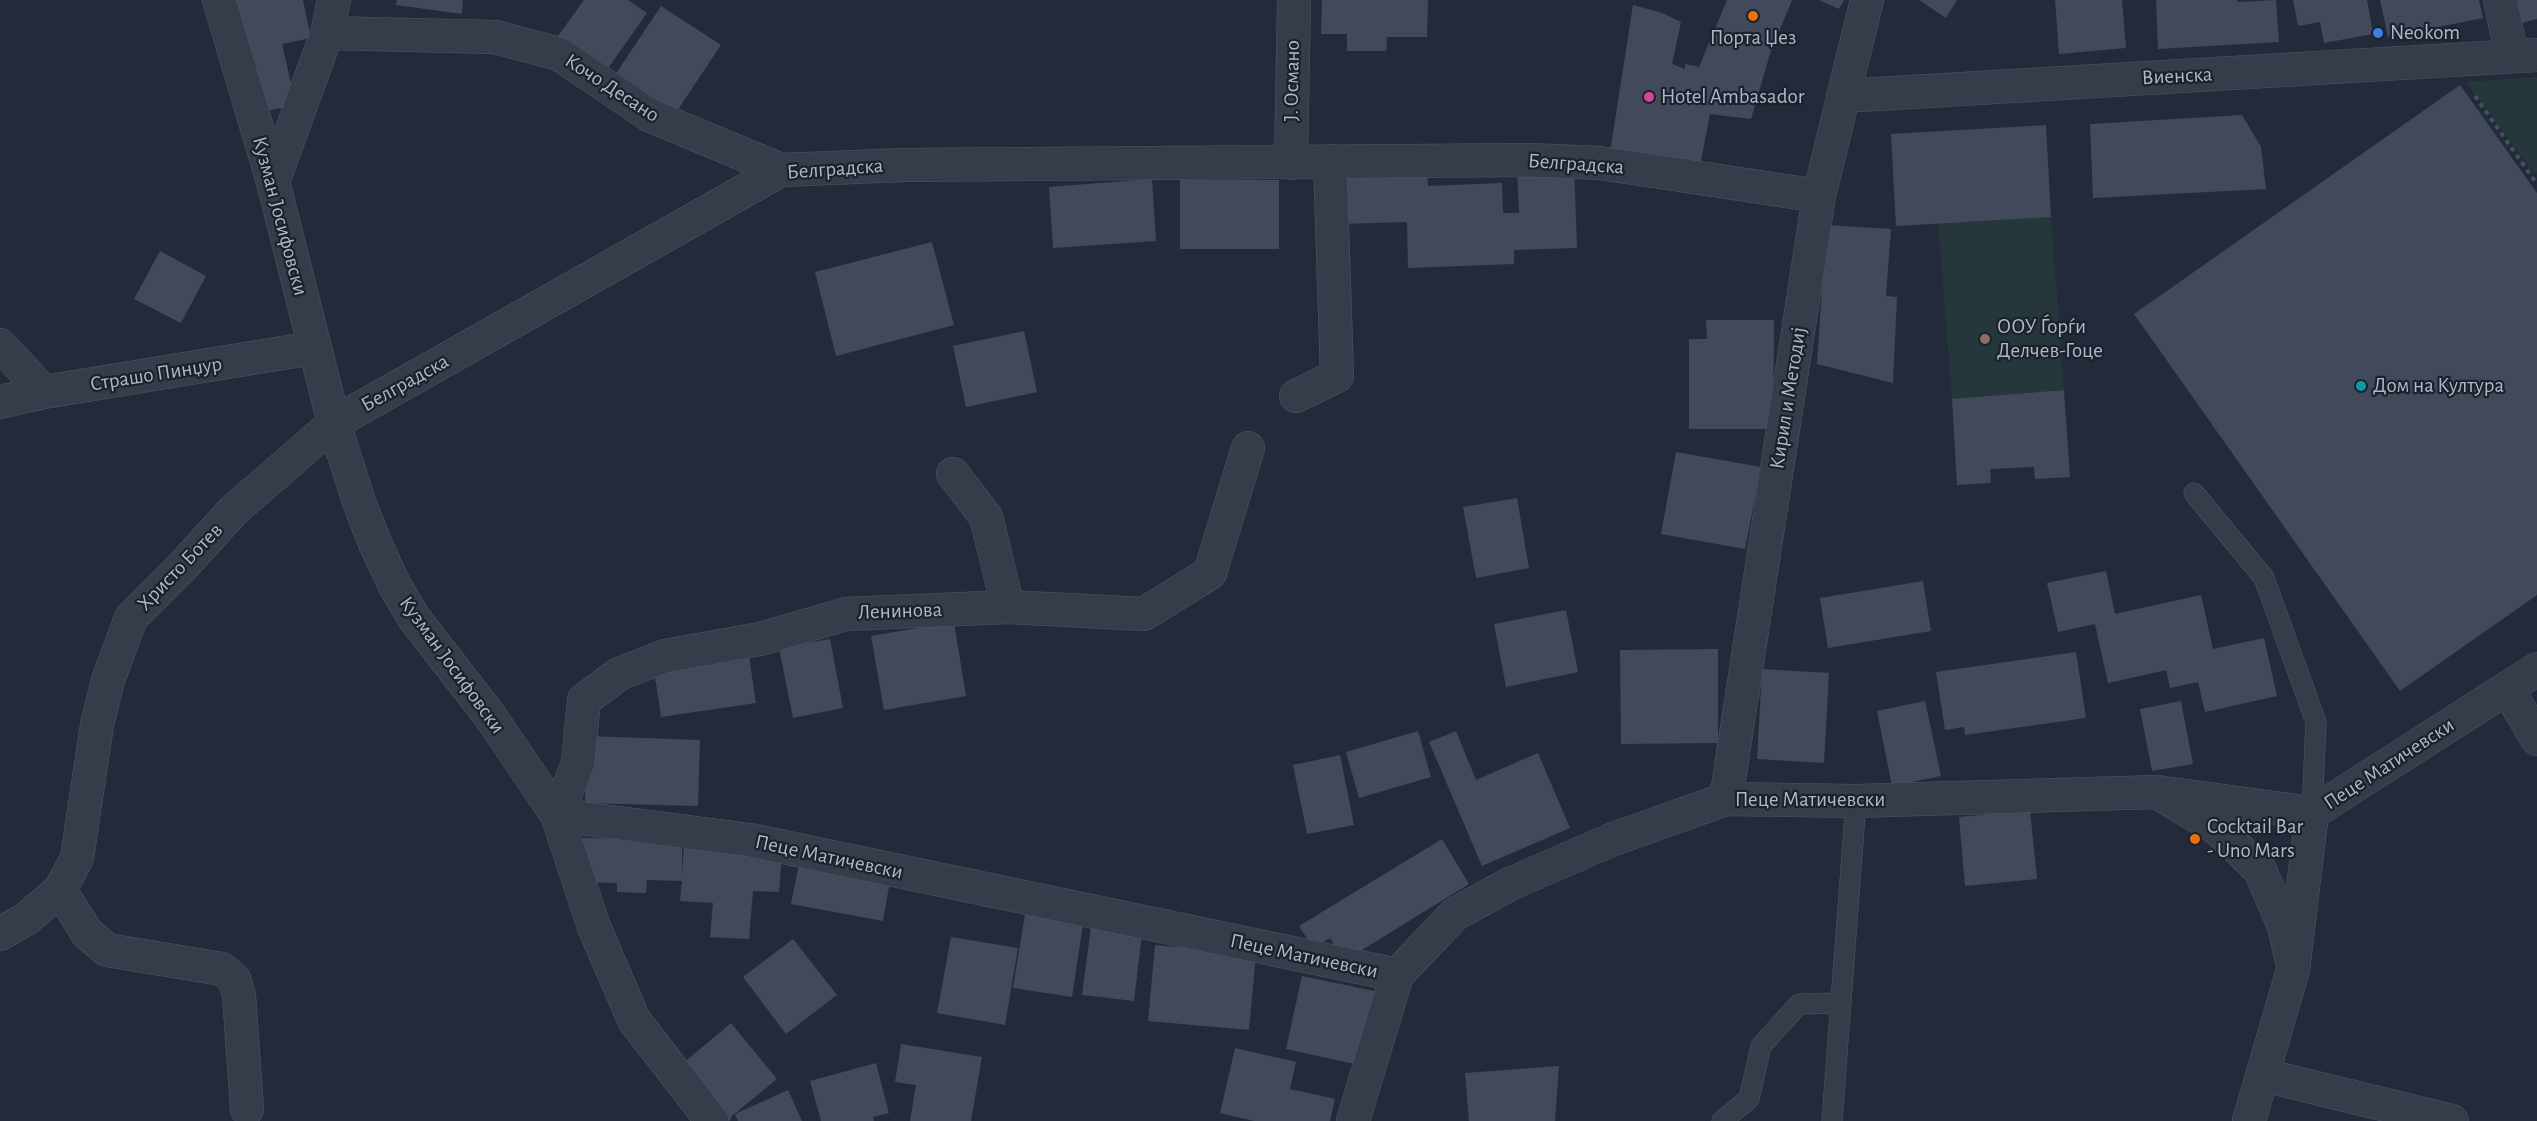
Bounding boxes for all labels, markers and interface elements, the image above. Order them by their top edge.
marker: Порта Џез [1746,9,1760,23]
place label: Neokom [2390,20,2460,46]
place label: Порта Џез [1710,25,1796,51]
marker: Neokom [2371,26,2385,40]
street label: Ј. Османо [1279,40,1305,122]
street label: Кочо Десано [560,48,664,128]
street label: Виенска [2141,62,2213,90]
place label: Hotel Ambasador [1661,84,1804,110]
marker: Hotel Ambasador [1642,90,1656,104]
street label: Кузман Јосифовски [247,134,313,298]
street label: Белградска [1527,148,1625,180]
street label: Белградска [786,153,884,185]
place label: ООУ Ѓорѓи Делчев-Гоце [1997,314,2103,364]
street label: Кирил и Методиј [1764,325,1812,471]
marker: ООУ Ѓорѓи Делчев-Гоце [1978,332,1992,346]
street label: Белградска [357,349,453,417]
street label: Страшо Пинџур [88,351,224,397]
place label: Дом на Култура [2373,373,2504,399]
marker: Дом на Култура [2354,379,2368,393]
street label: Христо Ботев [132,518,228,616]
street label: Кузман Јосифовски [394,591,510,739]
street label: Ленинова [858,597,942,625]
street label: Пеце Матичевски [2319,712,2459,816]
street label: Пеце Матичевски [1735,787,1885,813]
place label: Cocktail Bar - Uno Mars [2207,814,2303,864]
street label: Пеце Матичевски [753,829,905,885]
marker: Cocktail Bar - Uno Mars [2188,832,2202,846]
street label: Пеце Матичевски [1228,928,1380,984]

